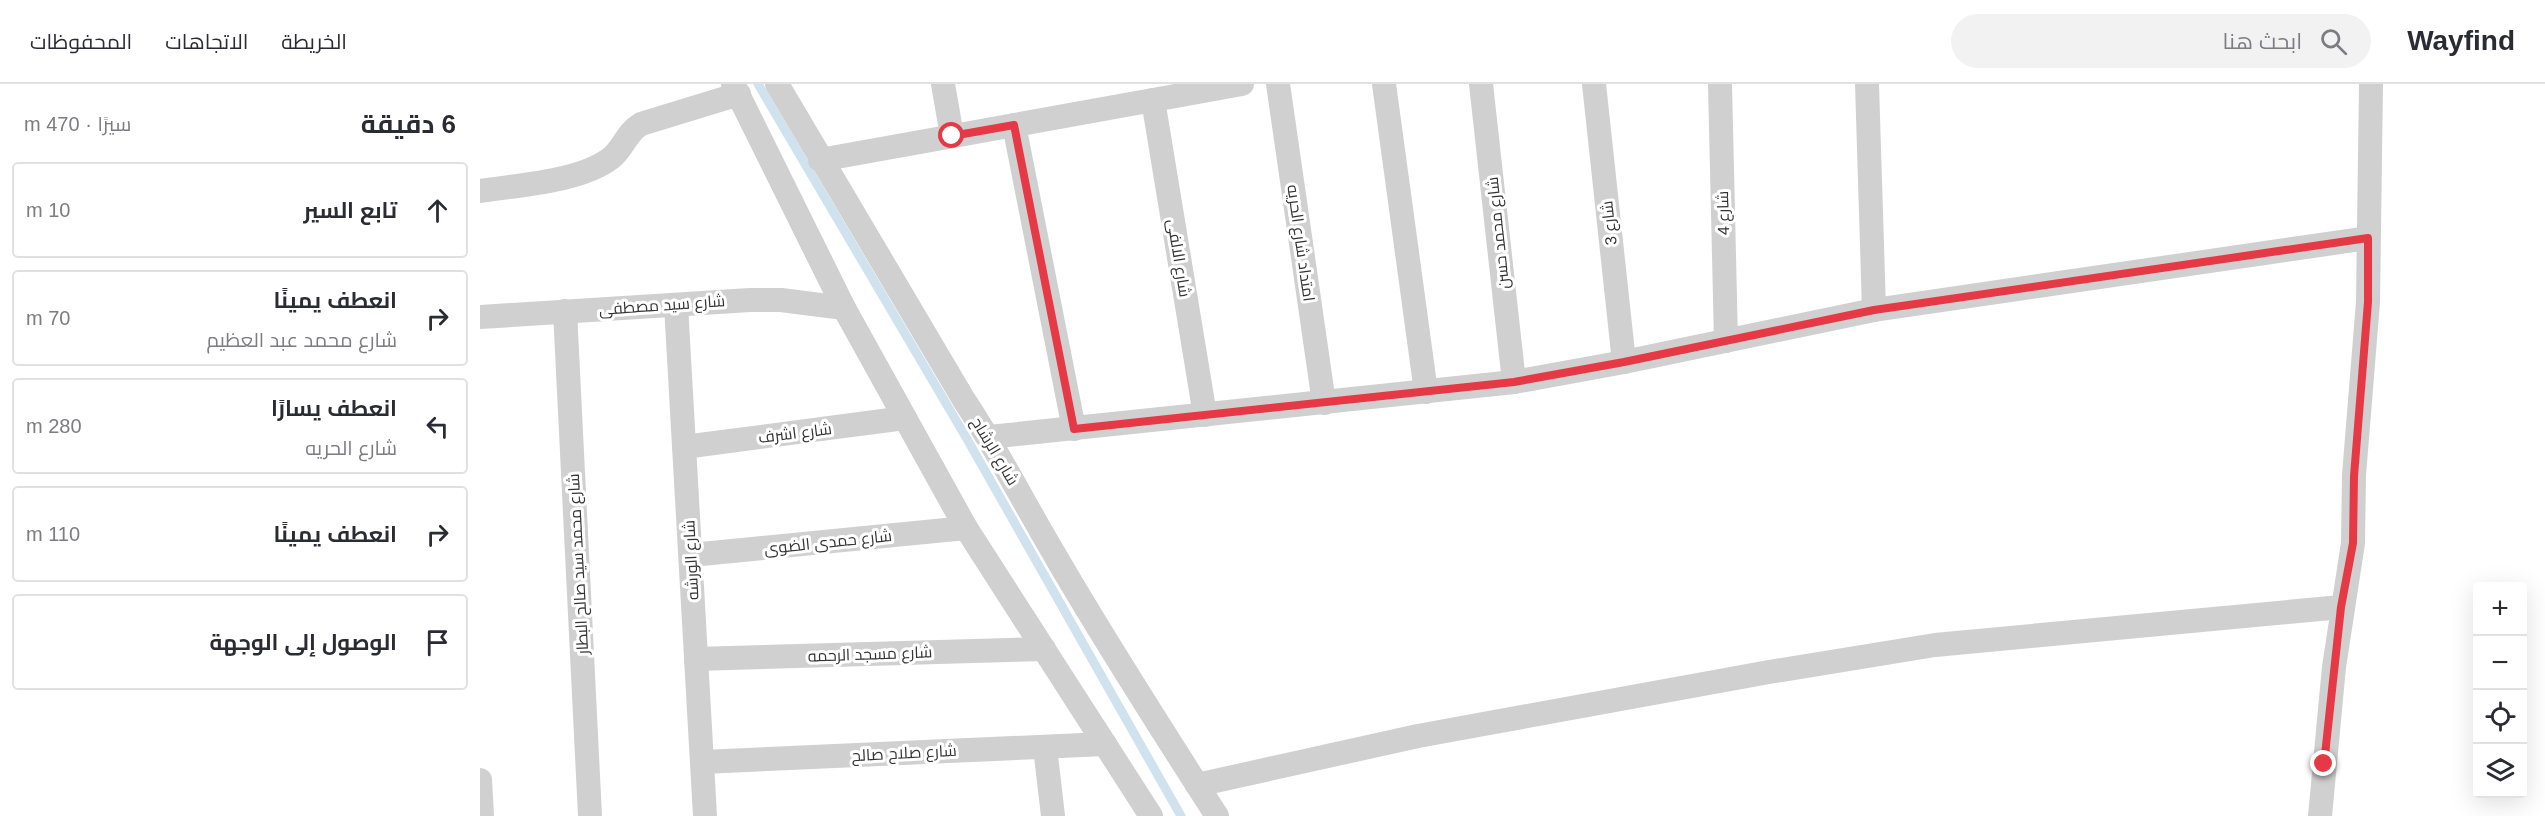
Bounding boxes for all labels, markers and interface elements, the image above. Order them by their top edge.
search box [1951,14,2371,68]
icon: search [2317,25,2350,58]
text: Wayfind [2407,25,2515,56]
text: ابحث هنا [2223,29,2302,54]
text: المحفوظات [30,30,132,53]
text: الاتجاهات [165,30,248,53]
text: الخريطة [281,30,347,53]
text: 6 دقيقة [361,109,456,139]
text: سيرًا · 470 m [24,113,131,135]
route start [938,122,964,148]
street label: شارع محمد حسن [1484,176,1515,290]
street label: امتداد شارع الحريه [1281,184,1318,303]
street label: شارع 4 [1714,191,1735,235]
icon: ahead [421,194,454,227]
text: تابع السير [303,198,397,223]
text: 10 m [26,199,70,221]
street label: شارع 3 [1598,200,1623,246]
street label: شارع الالفى [1161,218,1194,299]
text: انعطف يمينًا [274,288,397,313]
street label: شارع سيد مصطفى [598,292,726,321]
icon: right [421,302,454,335]
text: 70 m [26,307,70,329]
text: شارع محمد عبد العظيم [206,329,397,351]
text: انعطف يسارًا [271,396,397,421]
icon: left [421,410,454,443]
street label: شارع الرشاح [966,414,1022,490]
text: 280 m [26,415,82,437]
street label: شارع اشرف [757,420,833,449]
text: شارع الحريه [305,437,397,459]
street label: شارع محمد سيد صالح البطار [565,473,594,656]
icon: right [421,518,454,551]
street label: شارع الورشه [680,519,705,600]
text: انعطف يمينًا [274,522,397,547]
text: 110 m [26,523,80,545]
street label: شارع حمدى الضوى [763,527,893,560]
map controls [2473,582,2527,798]
button: + [2473,582,2527,636]
icon: arrive [421,626,454,659]
text: الوصول إلى الوجهة [210,630,397,655]
button: − [2473,636,2527,690]
street label: شارع مسجد الرحمه [807,643,933,668]
button: locate [2473,690,2527,744]
street label: شارع صلاح صالح [851,742,957,767]
button: layers [2473,744,2527,798]
route end [2310,750,2336,776]

